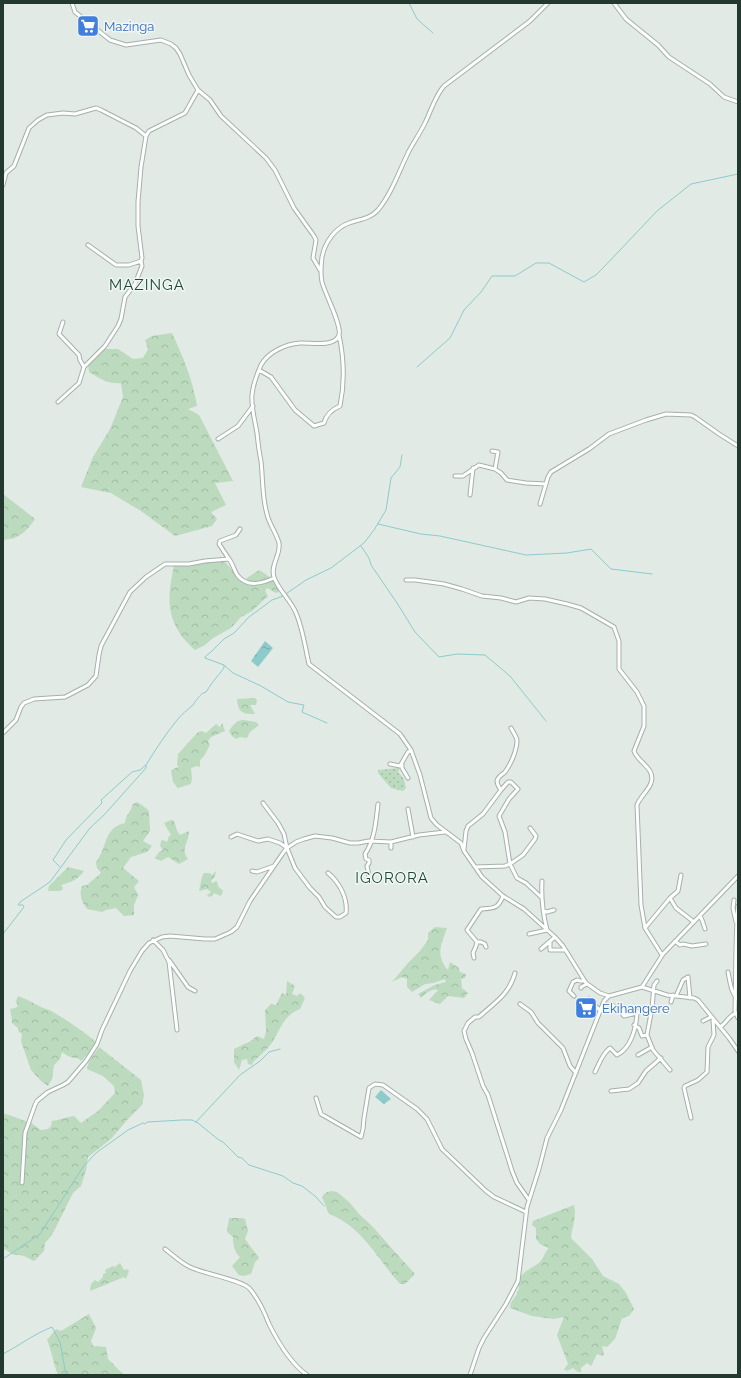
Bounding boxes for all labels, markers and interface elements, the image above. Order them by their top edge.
supermarket icon: Mazinga [75,13,101,39]
place label: Mazinga [104,19,154,34]
district label: MAZINGA [109,276,185,294]
district label: IGORORA [355,869,429,887]
supermarket icon: Ekihangere [573,995,599,1021]
place label: Ekihangere [602,1001,670,1016]

